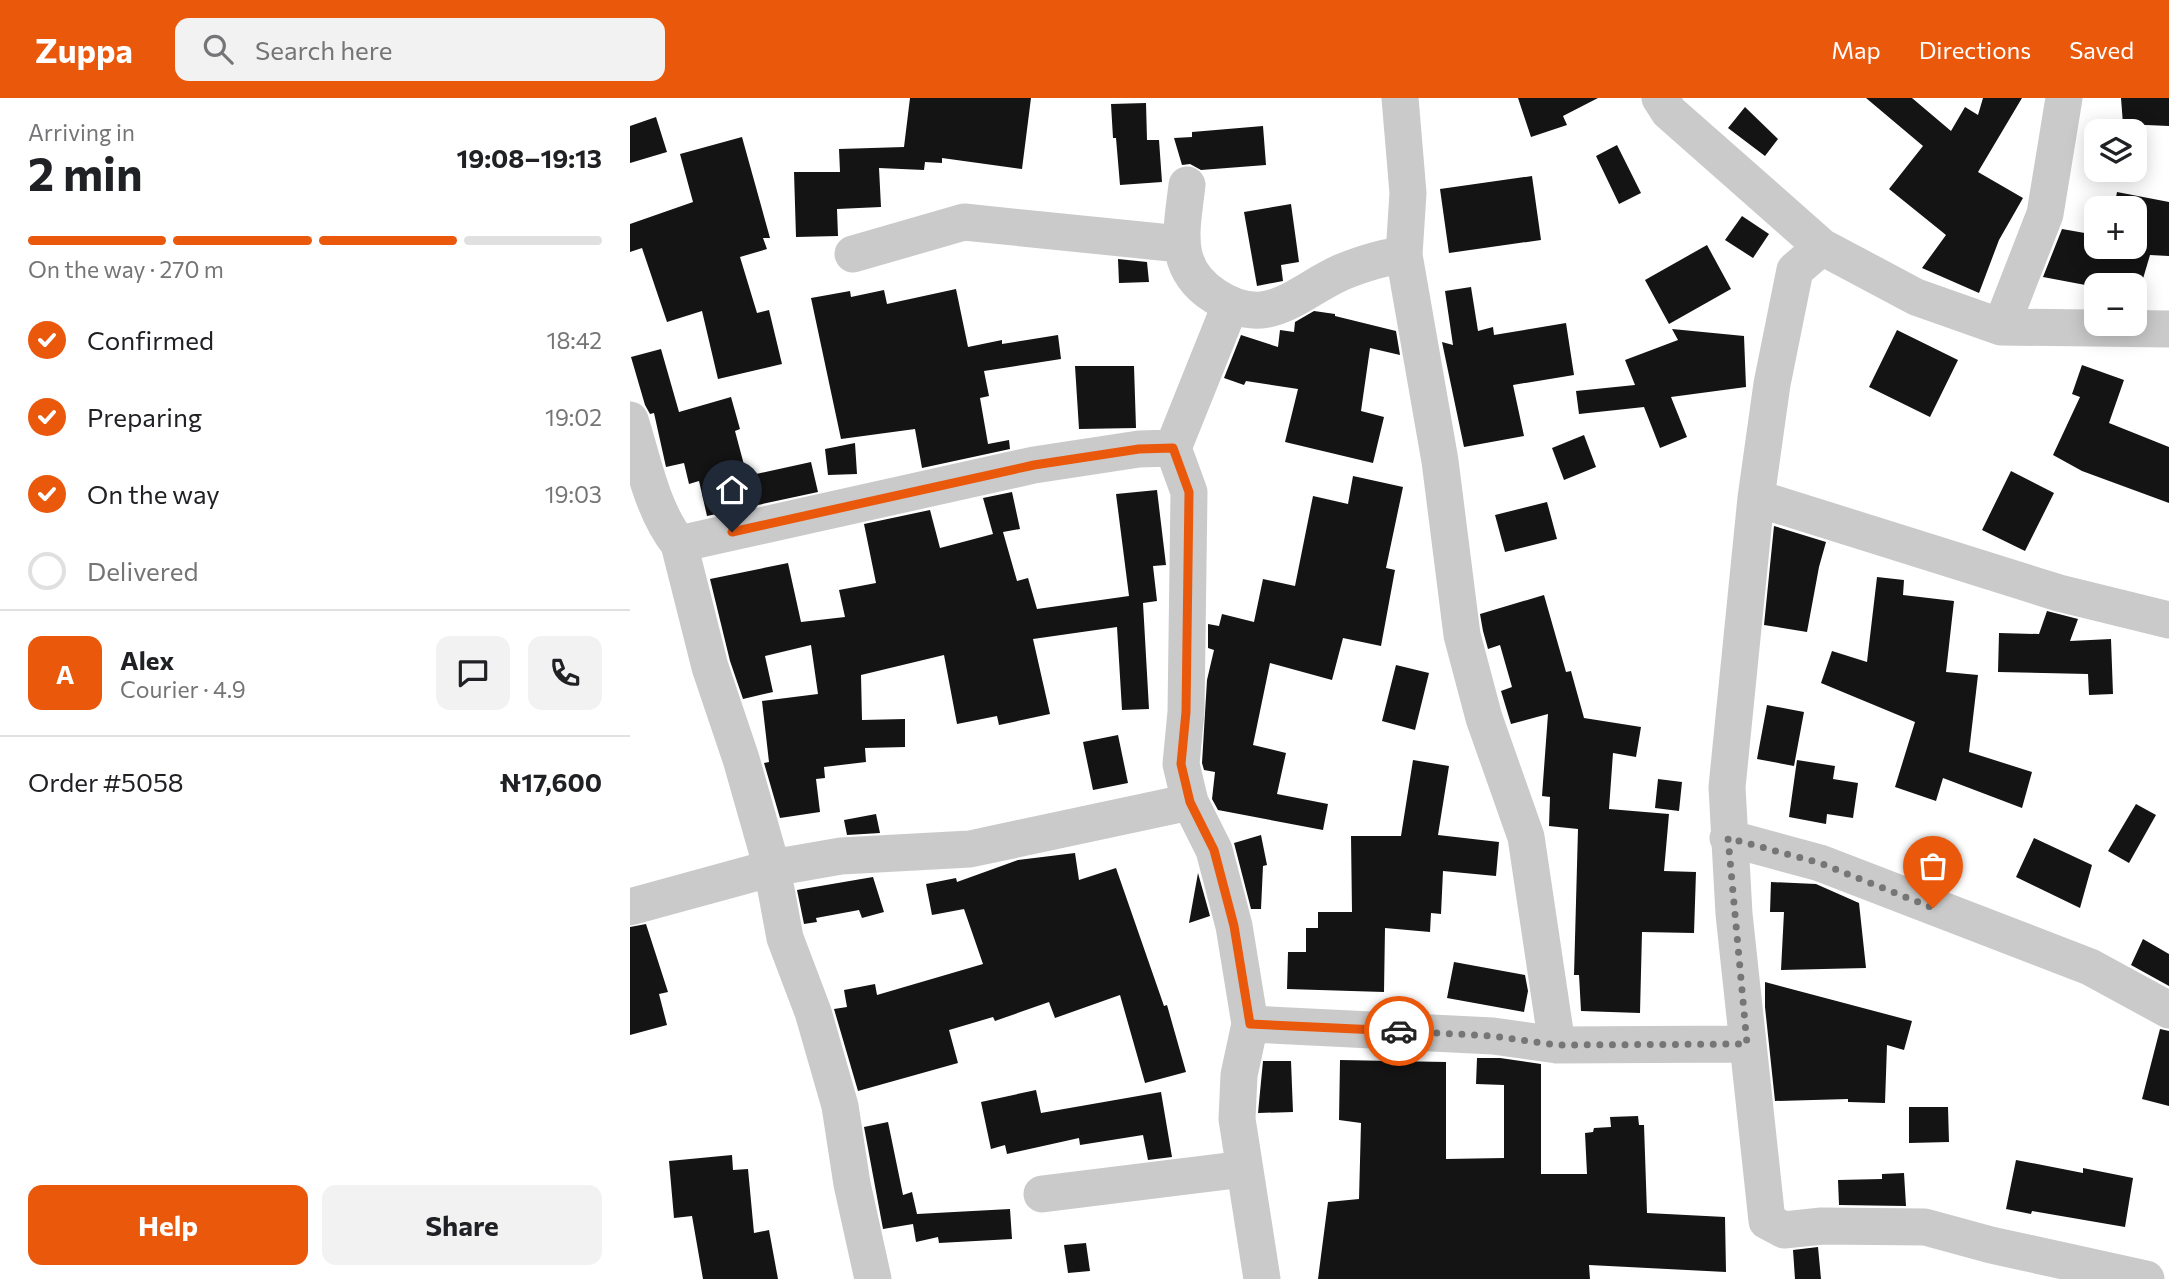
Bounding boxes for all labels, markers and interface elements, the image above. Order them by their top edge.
search box [175,18,665,81]
text: Zuppa [35,29,133,70]
icon: search [199,30,237,68]
text: Search here [255,34,392,65]
text: Map [1831,35,1881,64]
text: Directions [1919,35,2031,64]
text: Saved [2069,35,2134,64]
text: Arriving in [28,118,135,146]
map controls [2084,119,2147,336]
button: layers [2084,119,2147,182]
text: 19:08–19:13 [456,142,602,173]
text: 2 min [28,144,143,200]
button: + [2084,196,2147,259]
text: On the way · 270 m [28,255,224,283]
button: − [2084,273,2147,336]
icon: check [28,321,66,359]
text: Confirmed [87,324,214,355]
text: 18:42 [547,326,602,354]
icon: check [28,398,66,436]
text: Preparing [87,401,202,432]
text: 19:02 [545,403,602,431]
pin [702,460,762,532]
icon: home [713,471,751,509]
icon: check [28,475,66,513]
text: On the way [87,478,220,509]
text: 19:03 [545,480,602,508]
text: Delivered [87,555,198,586]
button: chat [436,636,510,710]
button: phone [528,636,602,710]
text: Alex [120,644,174,675]
text: A [56,658,74,689]
text: Courier · 4.9 [120,675,246,703]
text: Order #5058 [28,766,184,797]
text: ₦17,600 [500,766,602,797]
pin [1903,836,1963,908]
icon: bag [1914,847,1952,885]
courier [1364,996,1434,1066]
icon: car [1380,1012,1418,1050]
button: Help [28,1185,308,1265]
button: Share [322,1185,602,1265]

